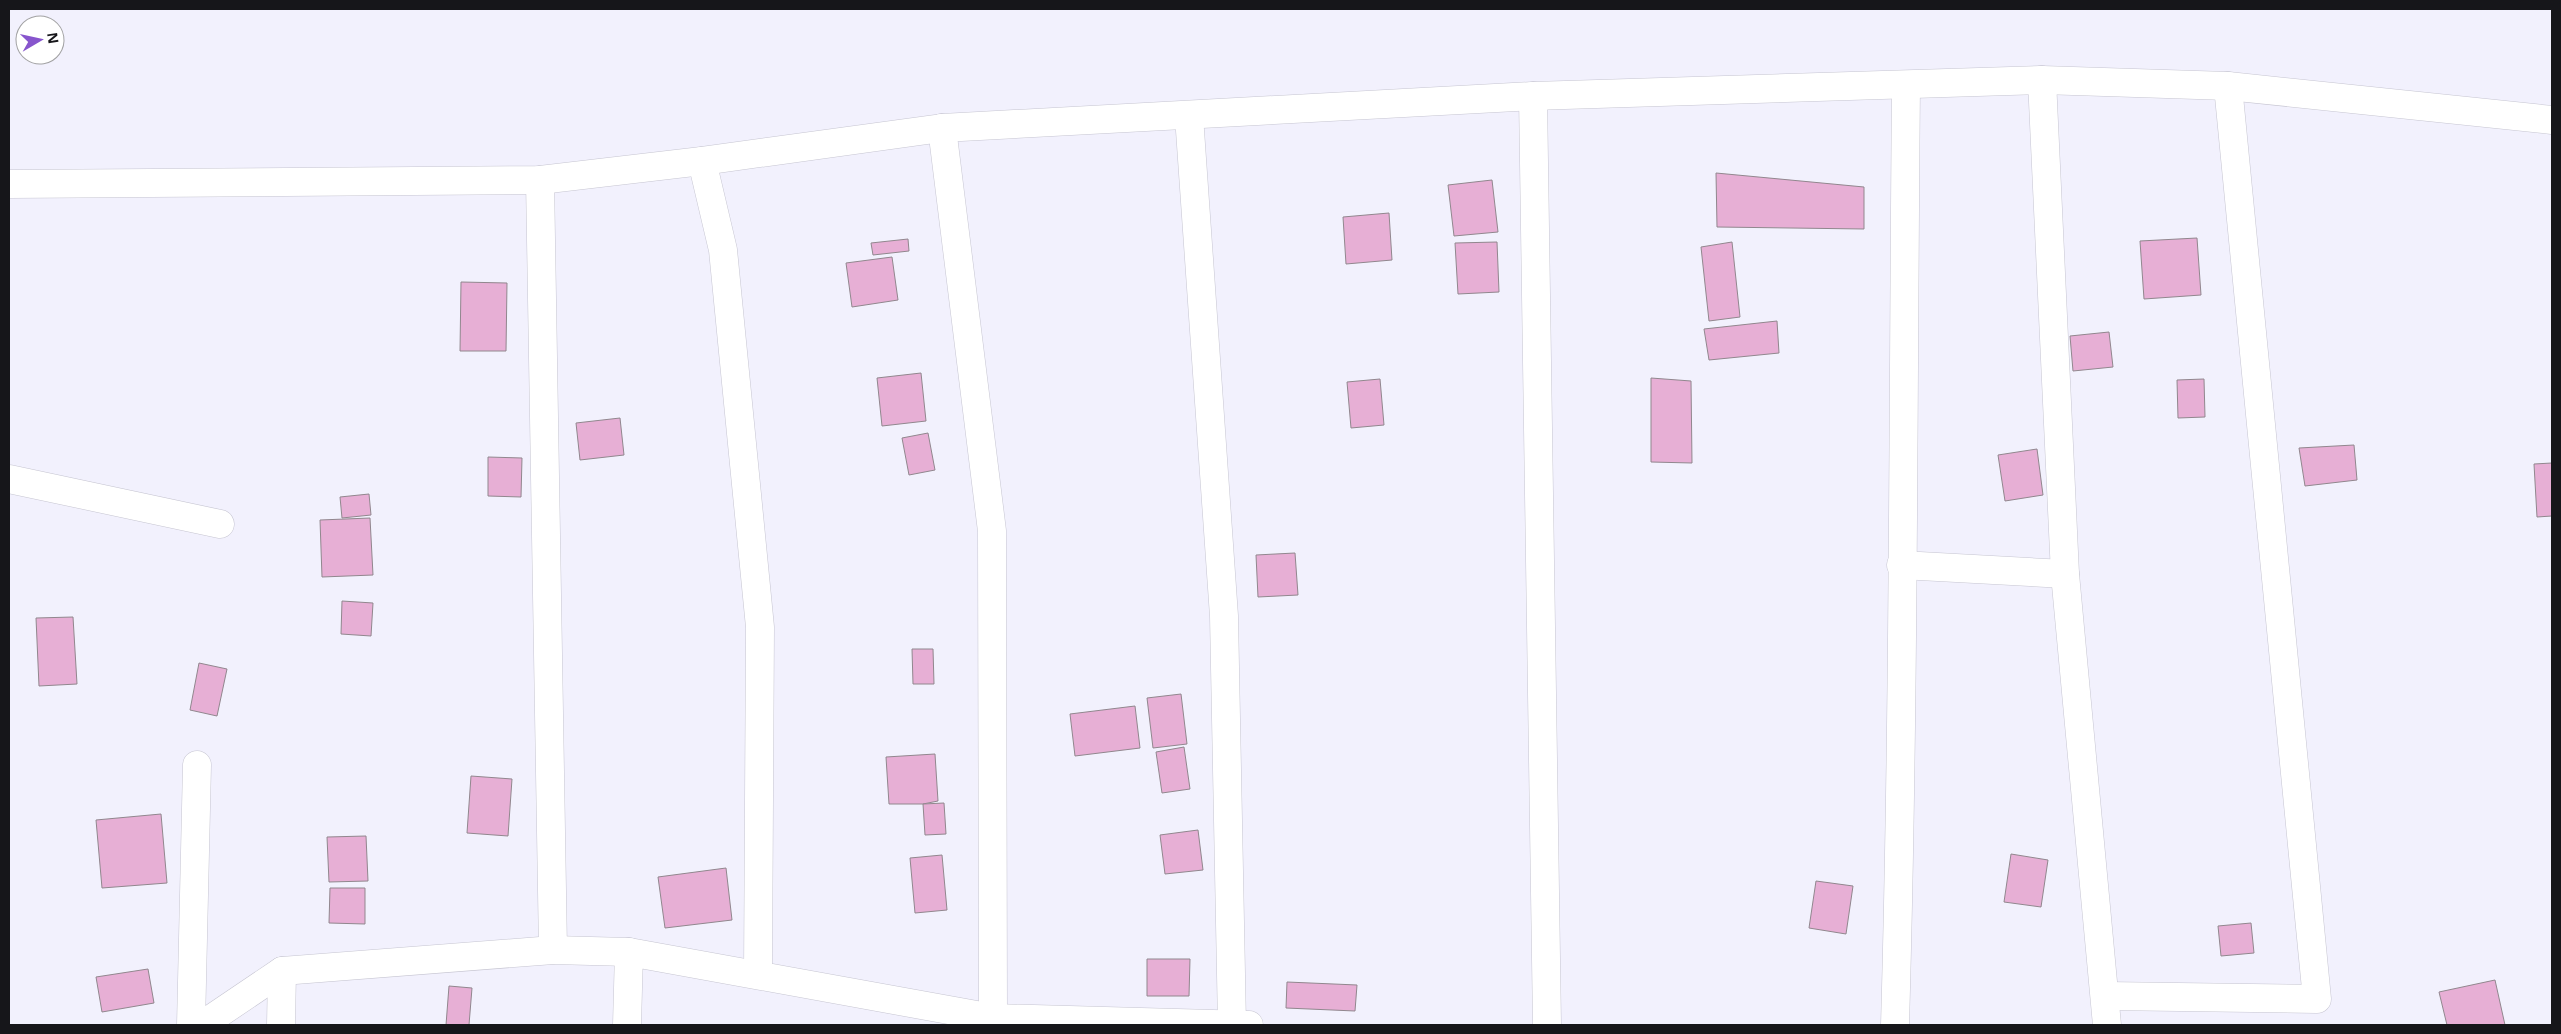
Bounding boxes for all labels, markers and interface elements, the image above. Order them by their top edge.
north arrow [15,15,65,65]
text: N [43,31,64,45]

